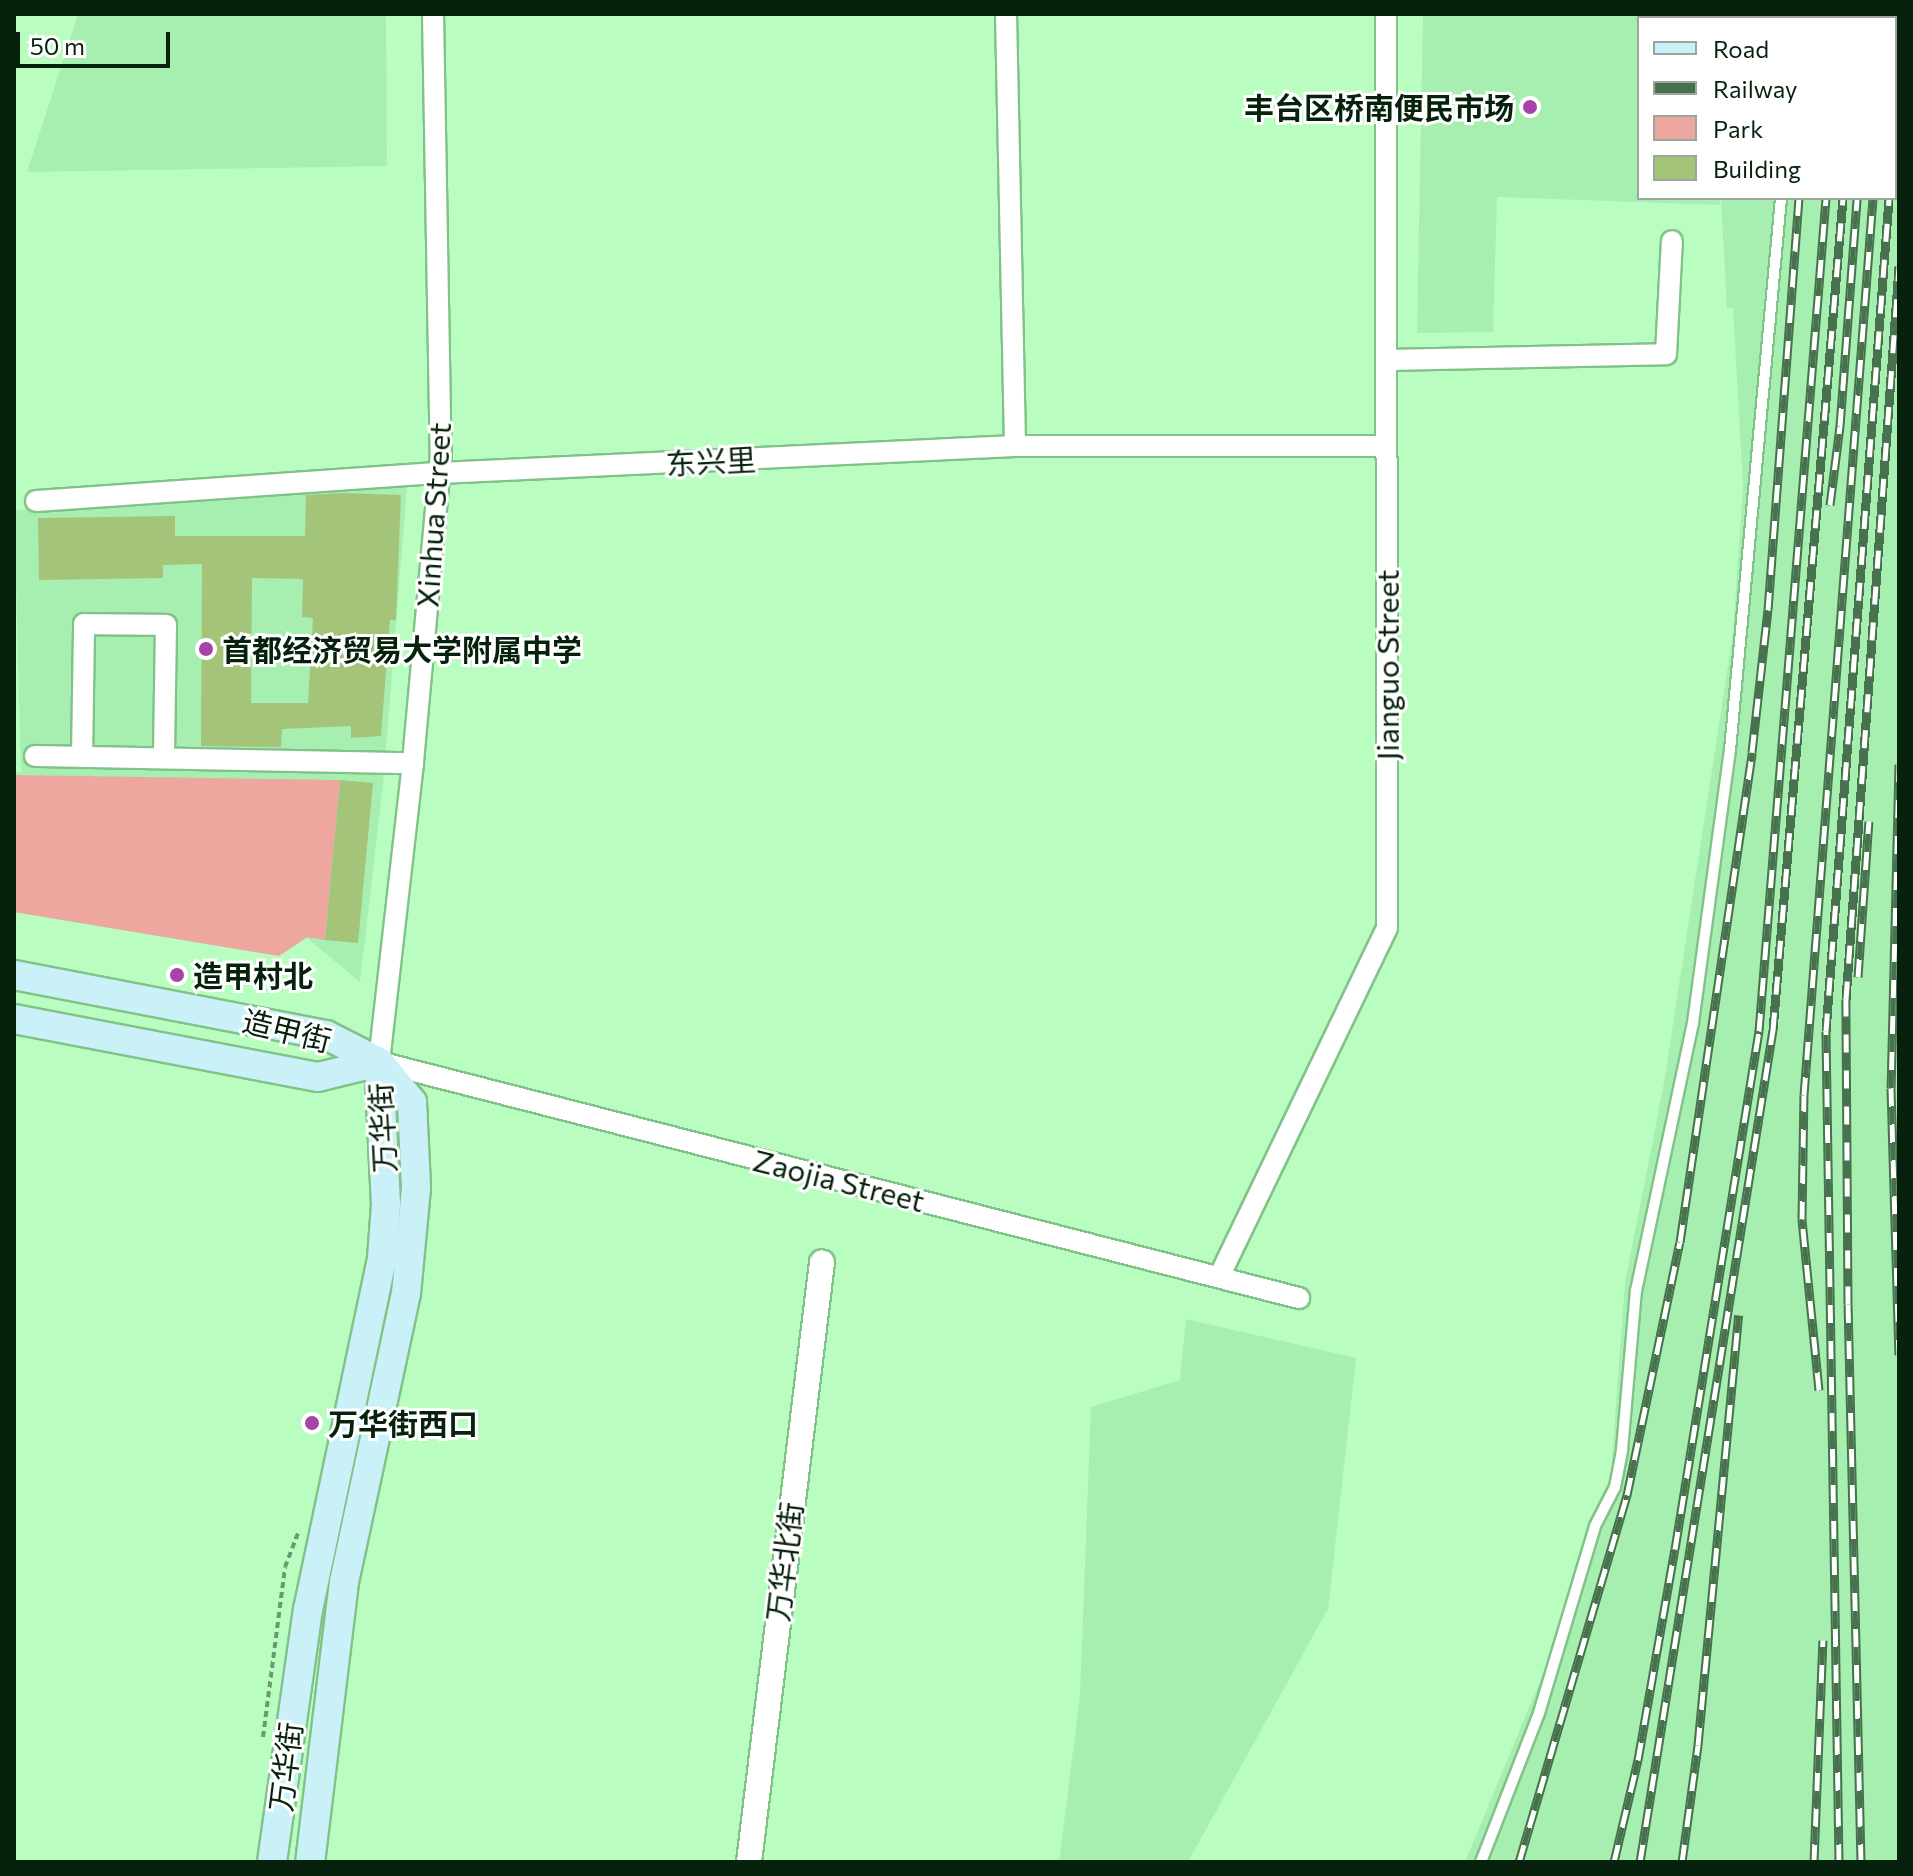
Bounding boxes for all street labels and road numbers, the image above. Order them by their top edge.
street label: Xinhua Street [409,421,457,609]
street label: 东兴里 [665,441,757,481]
street label: Jianguo Street [1369,570,1405,760]
street label: 造甲街 [239,1002,335,1058]
street label: 万华街 [362,1082,402,1174]
street label: Zaojia Street [750,1141,928,1219]
street label: 万华北街 [759,1500,809,1624]
street label: 万华街 [262,1720,308,1814]

